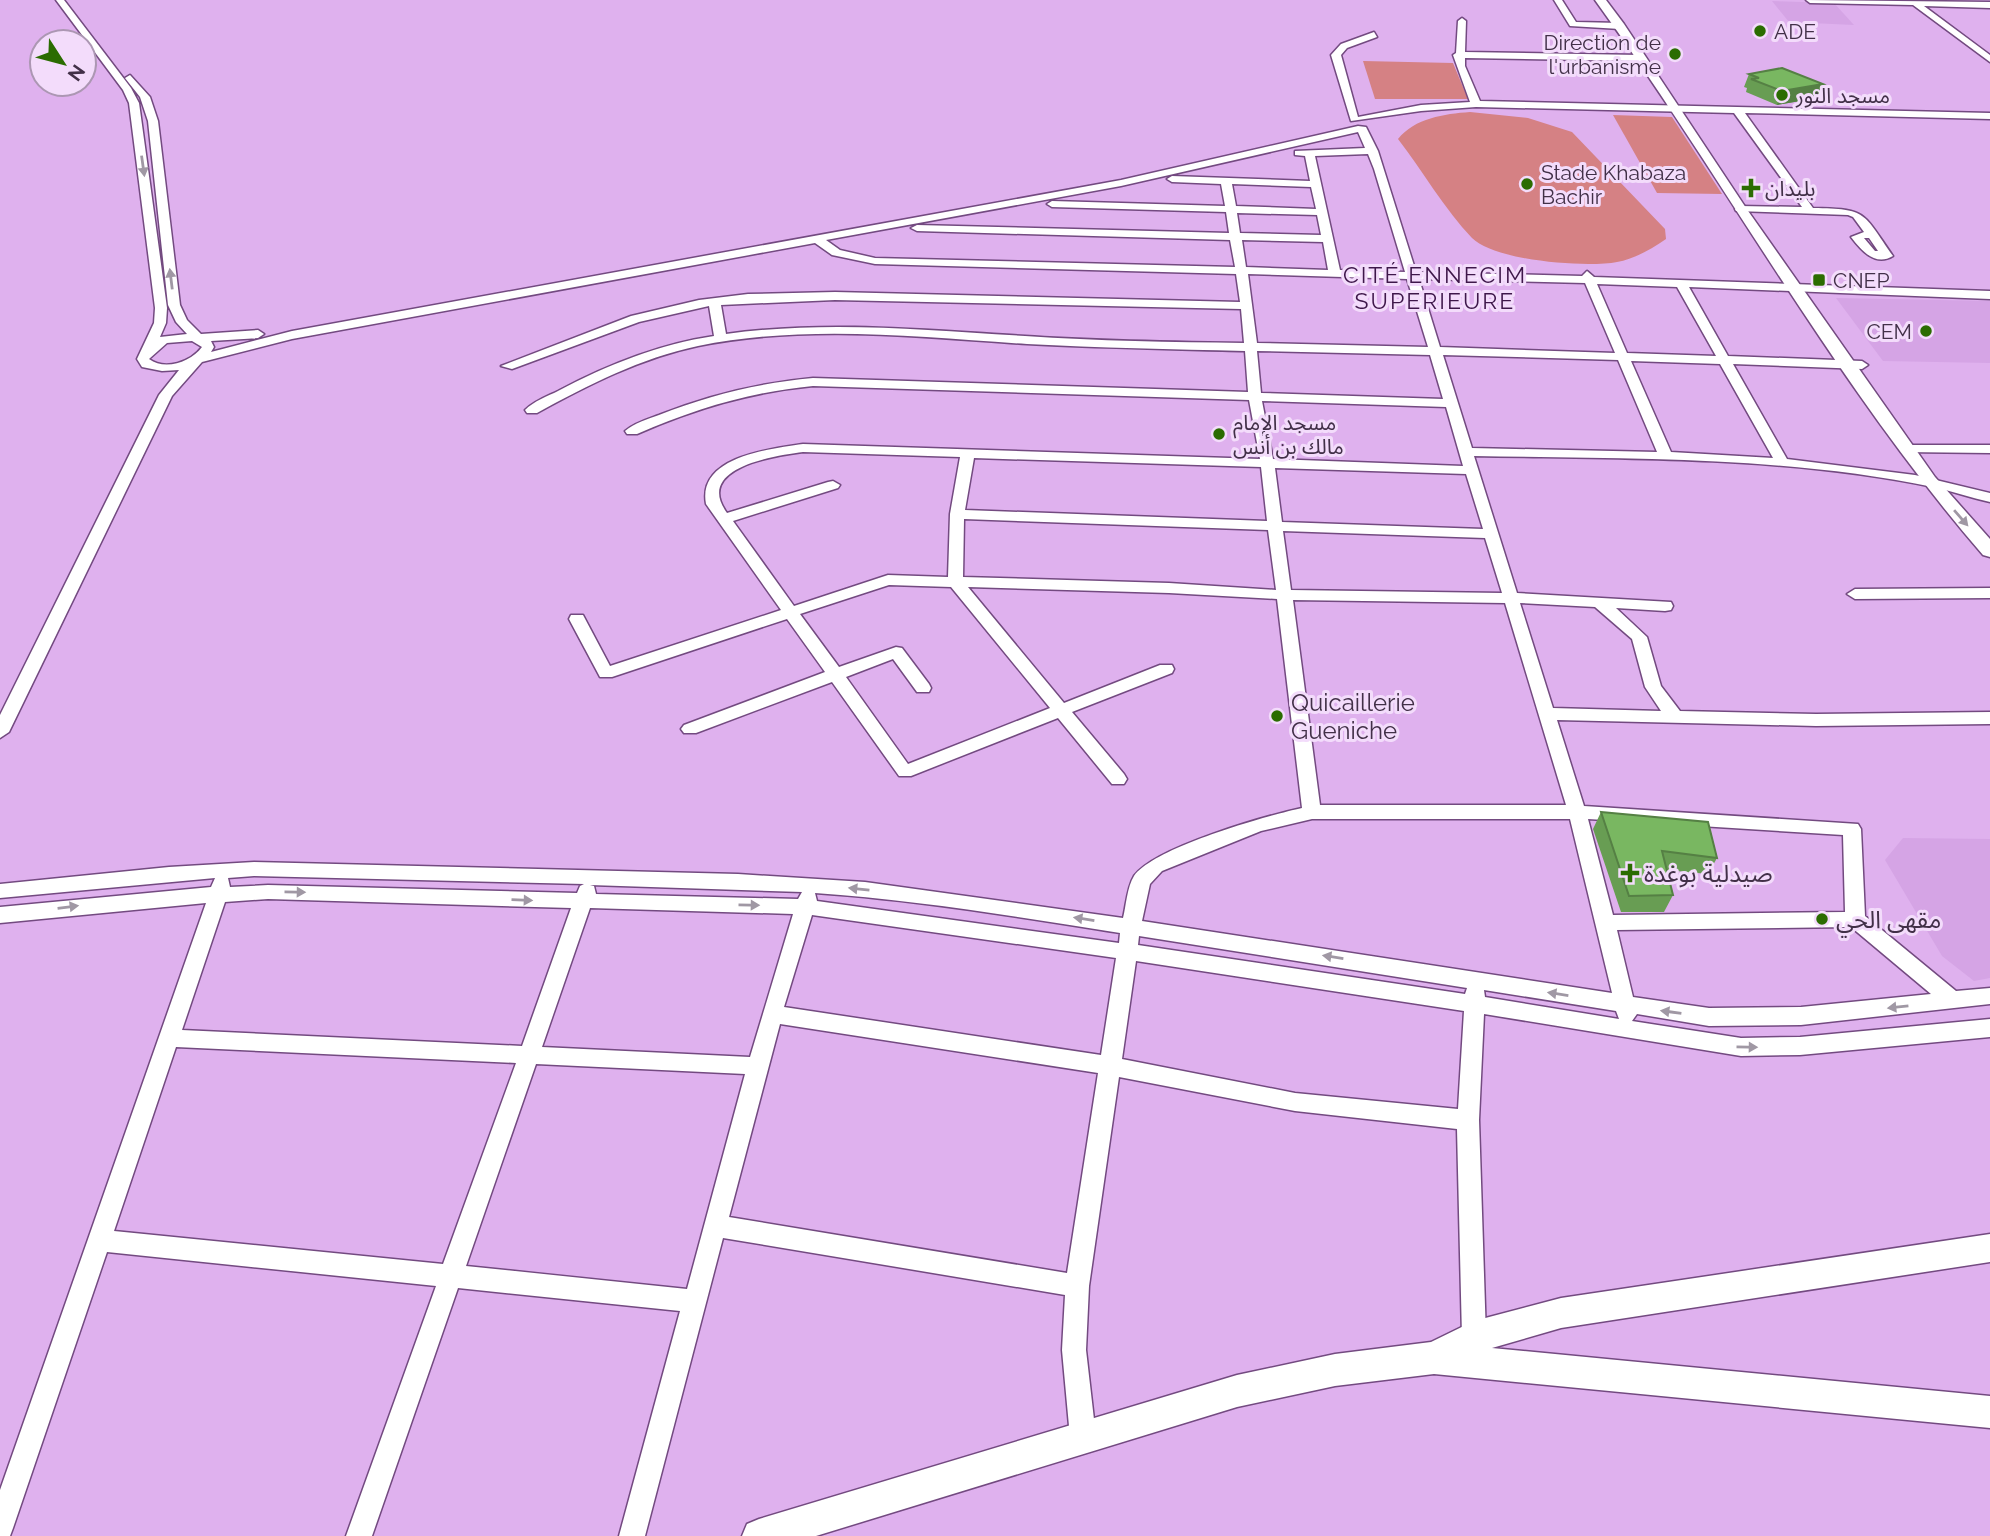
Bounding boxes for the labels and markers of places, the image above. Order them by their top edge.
place label: ADE [1774,19,1816,44]
marker: ADE [1752,23,1768,39]
place label: Direction de l'urbanisme [1543,30,1661,79]
marker: Direction de l'urbanisme [1667,46,1683,62]
place label: مسجد النور [1795,83,1890,108]
marker: مسجد النور [1774,87,1790,103]
place label: Stade Khabaza Bachir [1541,160,1686,209]
marker: Stade Khabaza Bachir [1519,176,1535,192]
place label: بليدان [1765,176,1815,201]
marker: بليدان [1743,180,1759,196]
place label: CNEP [1833,268,1889,293]
marker: CNEP [1811,272,1827,288]
place label: CEM [1866,319,1912,344]
marker: CEM [1918,323,1934,339]
place label: مسجد الإمام مالك بن أنس [1233,410,1344,459]
marker: مسجد الإمام مالك بن أنس [1211,426,1227,442]
place label: Quicaillerie Gueniche [1291,688,1415,745]
marker: Quicaillerie Gueniche [1269,708,1285,724]
place label: صيدلية بوغدة [1644,859,1773,888]
marker: صيدلية بوغدة [1622,865,1638,881]
place label: مقهى الحي [1836,905,1941,938]
marker: مقهى الحي [1814,911,1830,927]

